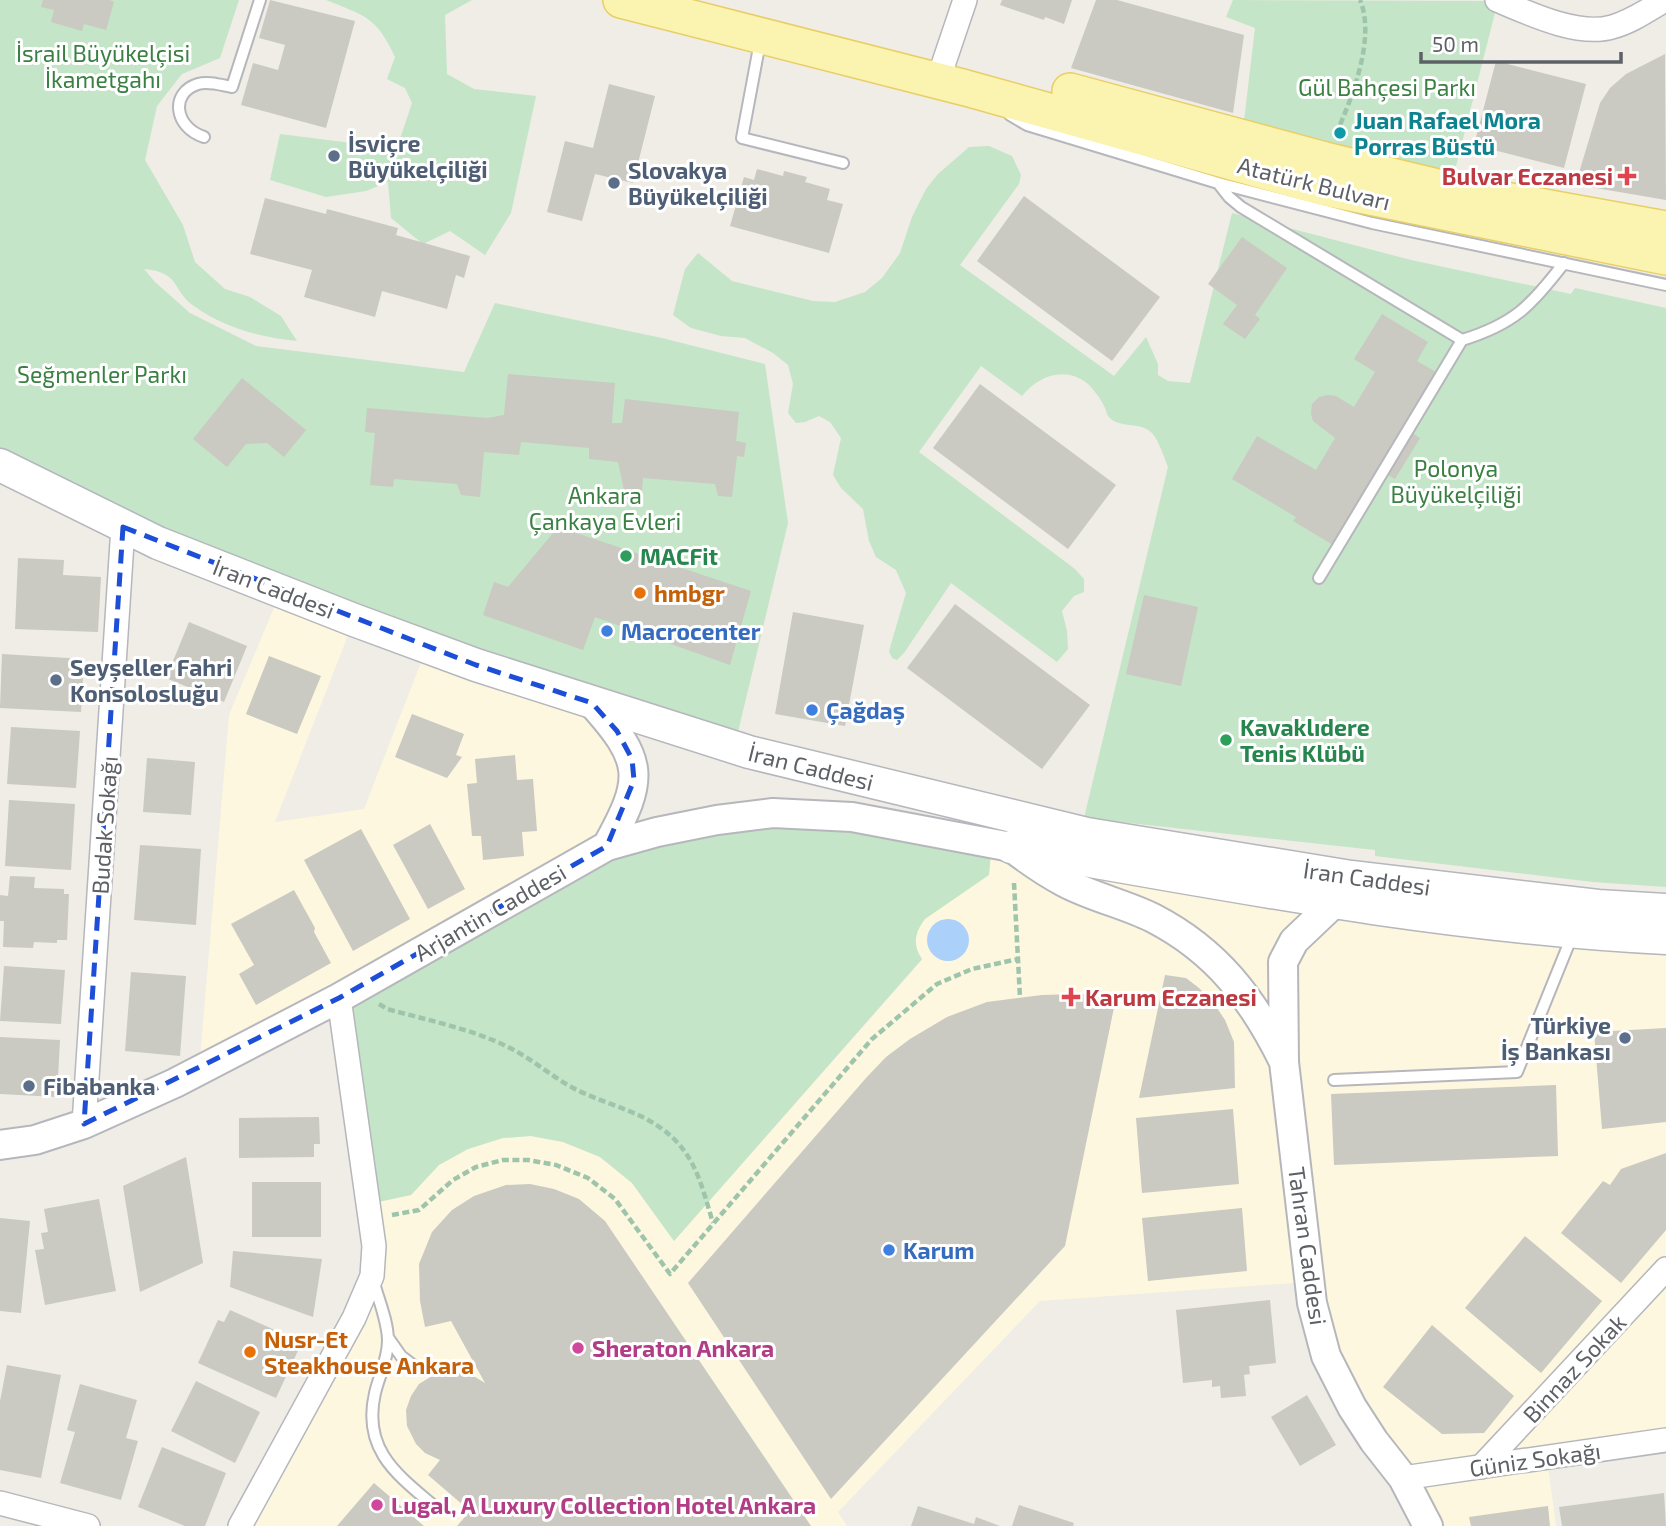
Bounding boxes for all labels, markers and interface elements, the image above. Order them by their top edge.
scale bar [1421,21,1620,65]
text: 50 m [1432,31,1479,56]
park label: İsrail Büyükelçisi İkametgahı [16,39,190,93]
park label: Gül Bahçesi Parkı [1298,73,1476,102]
place label: Juan Rafael Mora Porras Büstü [1354,106,1541,160]
marker: Juan Rafael Mora Porras Büstü [1332,125,1348,141]
place label: İsviçre Büyükelçiliği [348,129,488,184]
marker: İsviçre Büyükelçiliği [326,148,342,164]
street label: Atatürk Bulvarı [1235,150,1393,216]
place label: Slovakya Büyükelçiliği [628,156,768,211]
place label: Bulvar Eczanesi [1442,162,1613,190]
marker: Bulvar Eczanesi [1619,168,1635,184]
marker: Slovakya Büyükelçiliği [606,175,622,191]
park label: Seğmenler Parkı [17,360,187,388]
park label: Polonya Büyükelçiliği [1390,454,1522,509]
park label: Ankara Çankaya Evleri [529,481,681,536]
place label: MACFit [640,542,718,570]
marker: MACFit [618,548,634,564]
street label: İran Caddesi [209,552,339,624]
place label: hmbgr [654,579,725,607]
marker: hmbgr [632,585,648,601]
place label: Macrocenter [621,617,761,645]
marker: Macrocenter [599,623,615,639]
place label: Seyşeller Fahri Konsolosluğu [70,653,232,707]
marker: Seyşeller Fahri Konsolosluğu [48,672,64,688]
place label: Çağdaş [826,696,905,726]
marker: Çağdaş [804,702,820,718]
place label: Kavaklıdere Tenis Klübü [1240,713,1370,767]
marker: Kavaklıdere Tenis Klübü [1218,732,1234,748]
street label: İran Caddesi [745,738,877,796]
street label: Budak Sokağı [85,755,123,895]
street label: İran Caddesi [1302,855,1432,901]
street label: Arjantin Caddesi [409,857,571,967]
place label: Karum Eczanesi [1085,983,1257,1011]
marker: Karum Eczanesi [1063,989,1079,1005]
place label: Türkiye İş Bankası [1501,1011,1611,1067]
marker: Türkiye İş Bankası [1617,1030,1633,1046]
place label: Fibabanka [43,1072,156,1100]
marker: Fibabanka [21,1078,37,1094]
street label: Tahran Caddesi [1283,1165,1333,1327]
place label: Karum [903,1236,974,1264]
marker: Karum [881,1242,897,1258]
street label: Binnaz Sokak [1517,1308,1632,1428]
place label: Nusr-Et Steakhouse Ankara [264,1325,474,1379]
place label: Sheraton Ankara [592,1334,774,1362]
marker: Sheraton Ankara [570,1340,586,1356]
marker: Nusr-Et Steakhouse Ankara [242,1344,258,1360]
street label: Güniz Sokağı [1468,1436,1602,1482]
place label: Lugal, A Luxury Collection Hotel Ankara [391,1491,816,1519]
marker: Lugal, A Luxury Collection Hotel Ankara [369,1497,385,1513]

